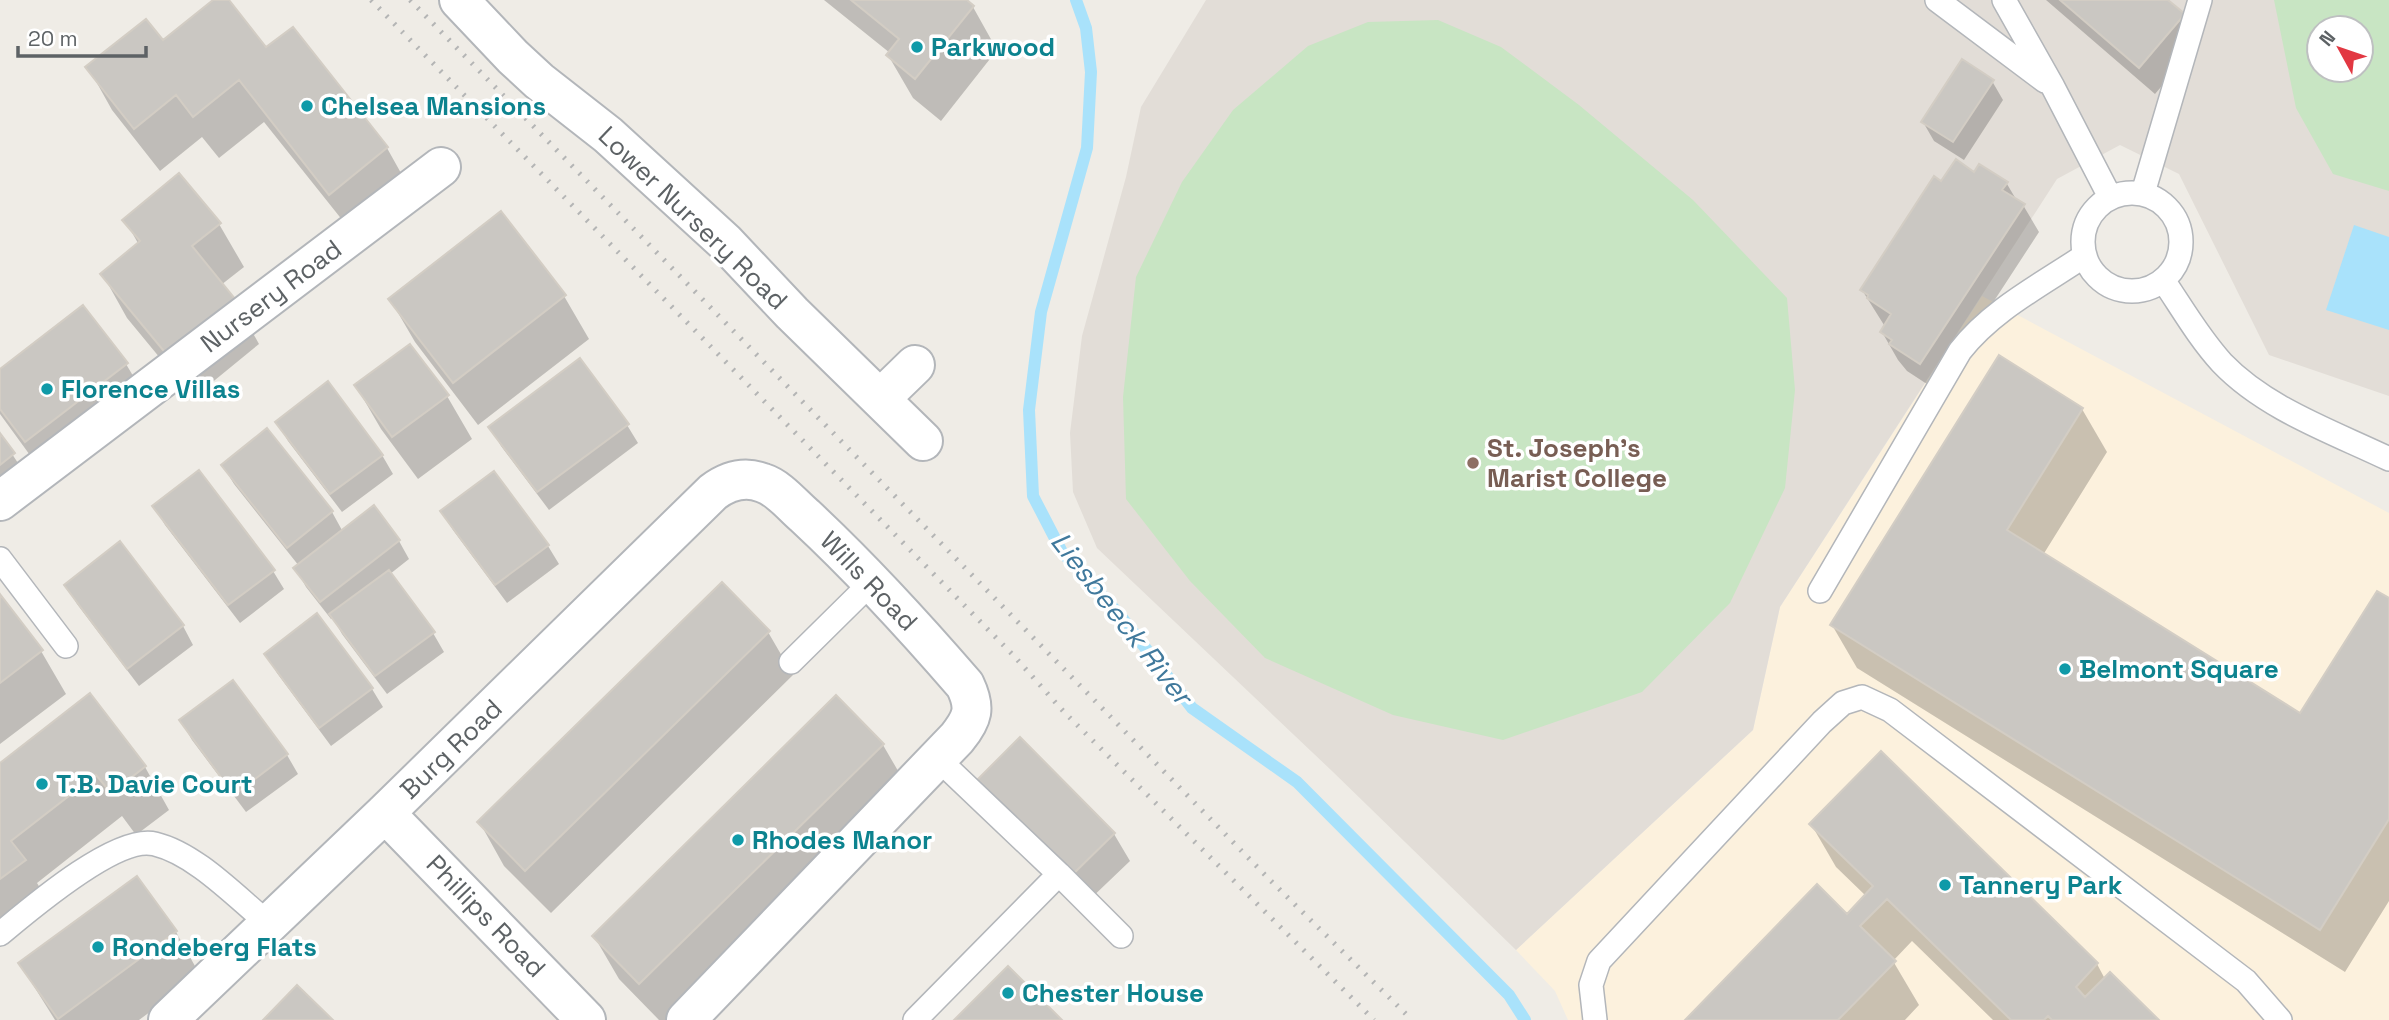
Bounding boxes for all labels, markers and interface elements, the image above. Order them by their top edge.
scale bar [18,14,145,58]
north arrow [2305,14,2375,84]
text: 20 m [28,25,78,52]
text: N [2314,25,2341,51]
place label: Parkwood [931,30,1055,64]
marker: Parkwood [909,39,925,55]
place label: Chelsea Mansions [321,89,546,123]
marker: Chelsea Mansions [299,98,315,114]
street label: Lower Nursery Road [591,119,795,317]
street label: Nursery Road [194,232,348,360]
place label: Florence Villas [61,372,240,406]
marker: Florence Villas [39,381,55,397]
place label: St. Joseph's Marist College [1487,431,1667,495]
marker: St. Joseph's Marist College [1465,455,1481,471]
street label: Wills Road [813,524,925,638]
water label: Liesbeeck River [1043,524,1203,714]
place label: Belmont Square [2079,652,2279,686]
marker: Belmont Square [2057,661,2073,677]
street label: Burg Road [393,692,509,806]
place label: T.B. Davie Court [56,767,253,801]
marker: T.B. Davie Court [34,776,50,792]
place label: Rhodes Manor [752,823,932,857]
marker: Rhodes Manor [730,832,746,848]
street label: Phillips Road [419,847,553,985]
place label: Tannery Park [1959,868,2123,902]
marker: Tannery Park [1937,877,1953,893]
place label: Rondeberg Flats [112,930,317,964]
marker: Rondeberg Flats [90,939,106,955]
place label: Chester House [1022,976,1204,1010]
marker: Chester House [1000,985,1016,1001]

